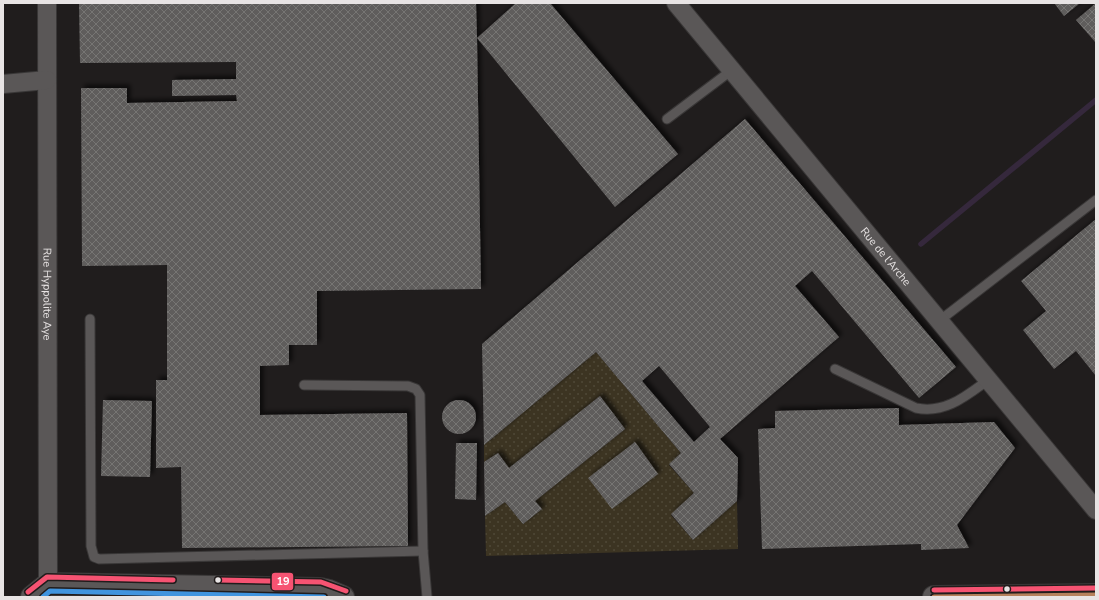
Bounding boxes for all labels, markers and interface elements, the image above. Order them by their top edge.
street label: Rue de l'Arche [857,224,915,289]
street label: Rue Hyppolite Aye [40,248,55,341]
line badge: 19 [271,572,294,591]
text: 19 [276,574,290,589]
unlabelled marker [213,575,223,585]
unlabelled marker [1002,584,1012,594]

